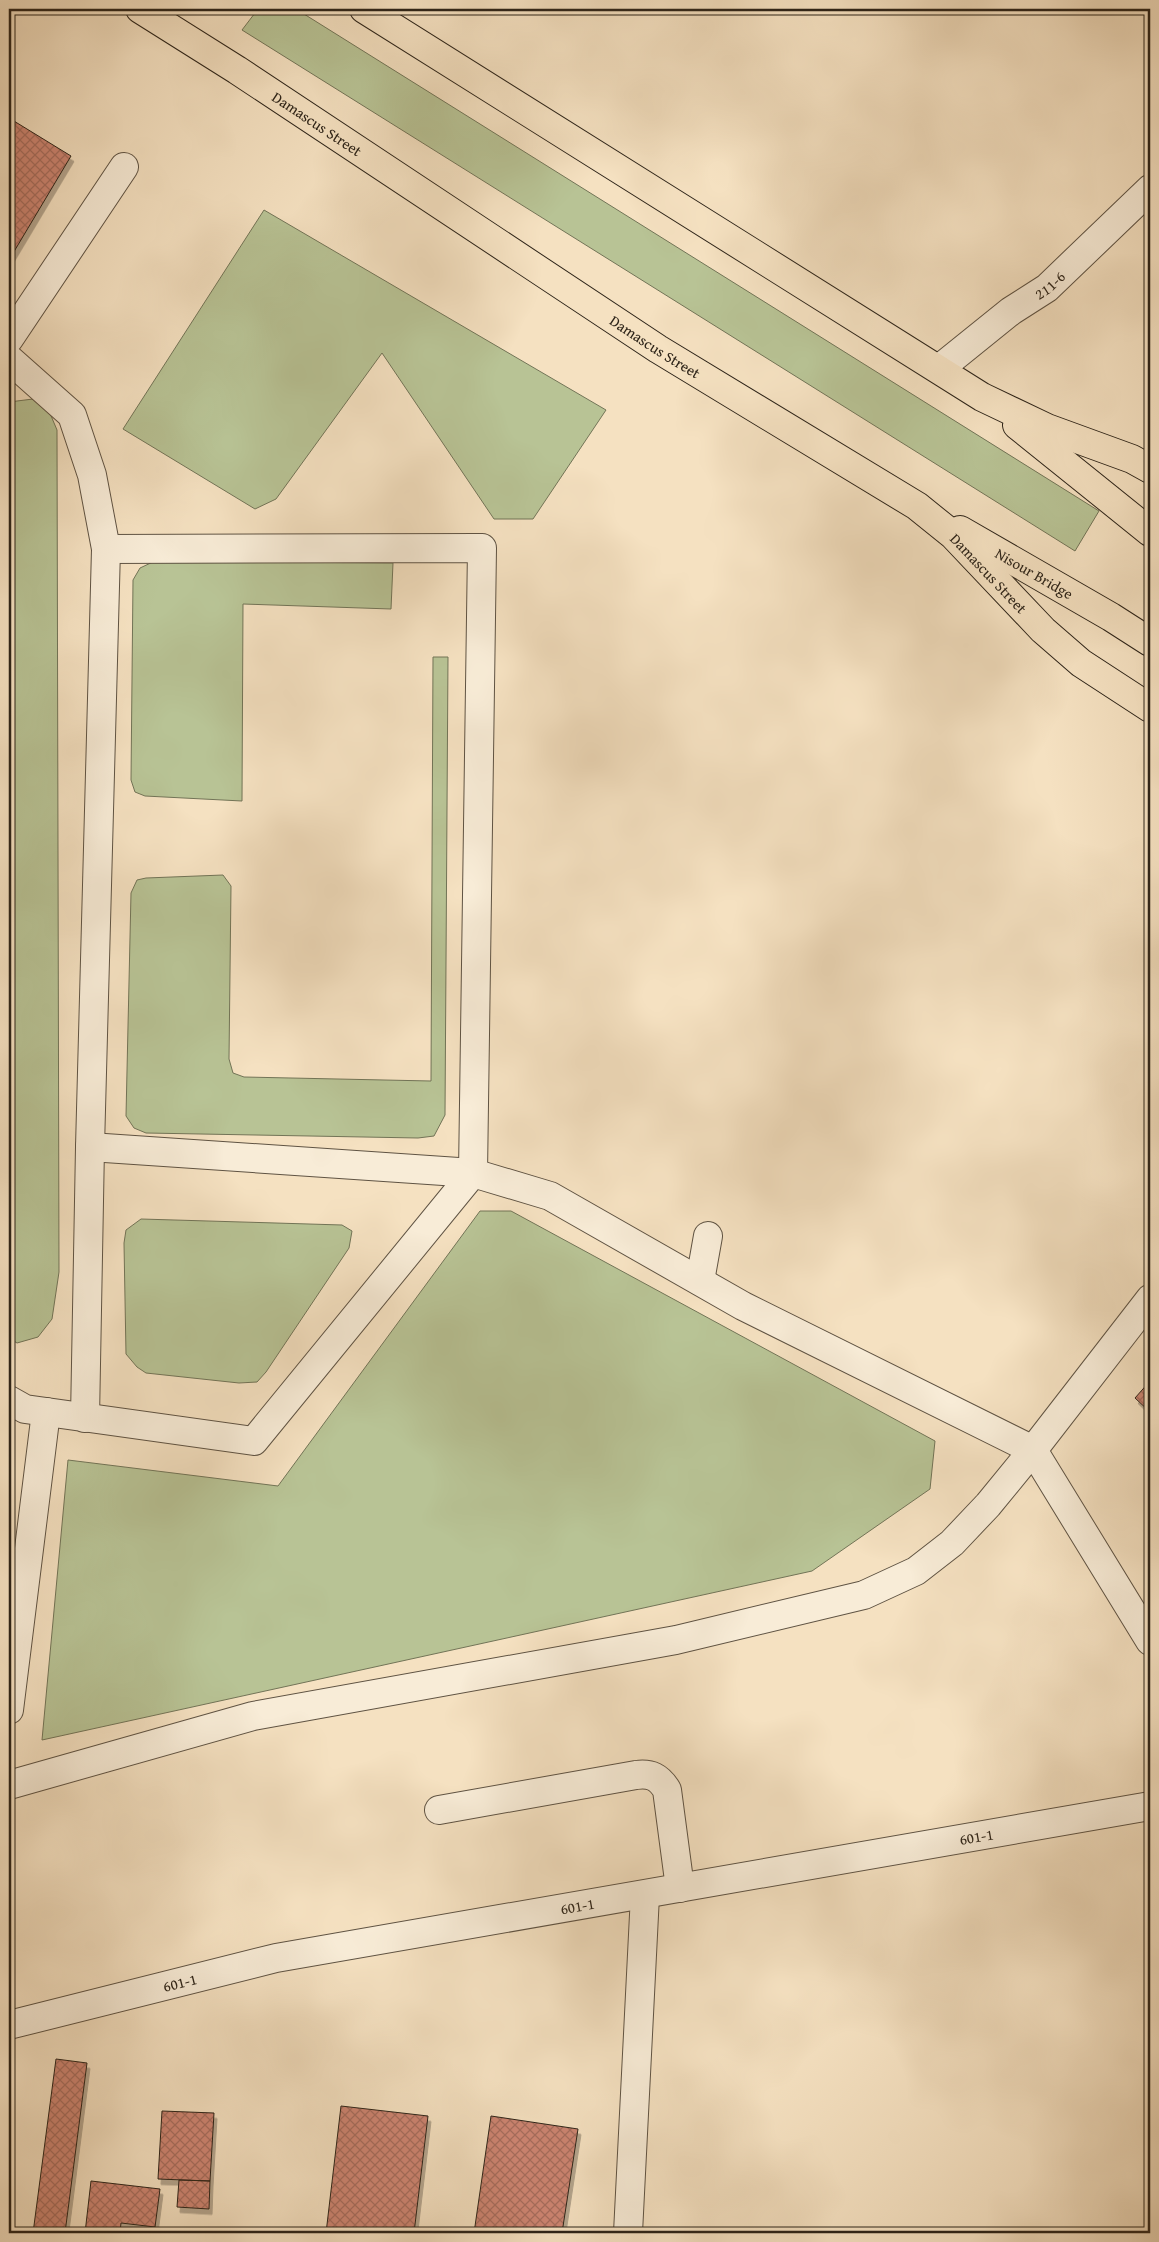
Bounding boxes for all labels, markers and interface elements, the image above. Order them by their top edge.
street label: Damascus Street [268,86,367,161]
street label: 211-6 [1030,266,1069,304]
street label: Damascus Street [606,310,705,383]
street label: Damascus Street [946,528,1033,618]
street label: Nisour Bridge [992,542,1077,604]
street label: 601-1 [958,1823,995,1849]
street label: 601-1 [559,1892,596,1919]
street label: 601-1 [161,1968,199,1996]

